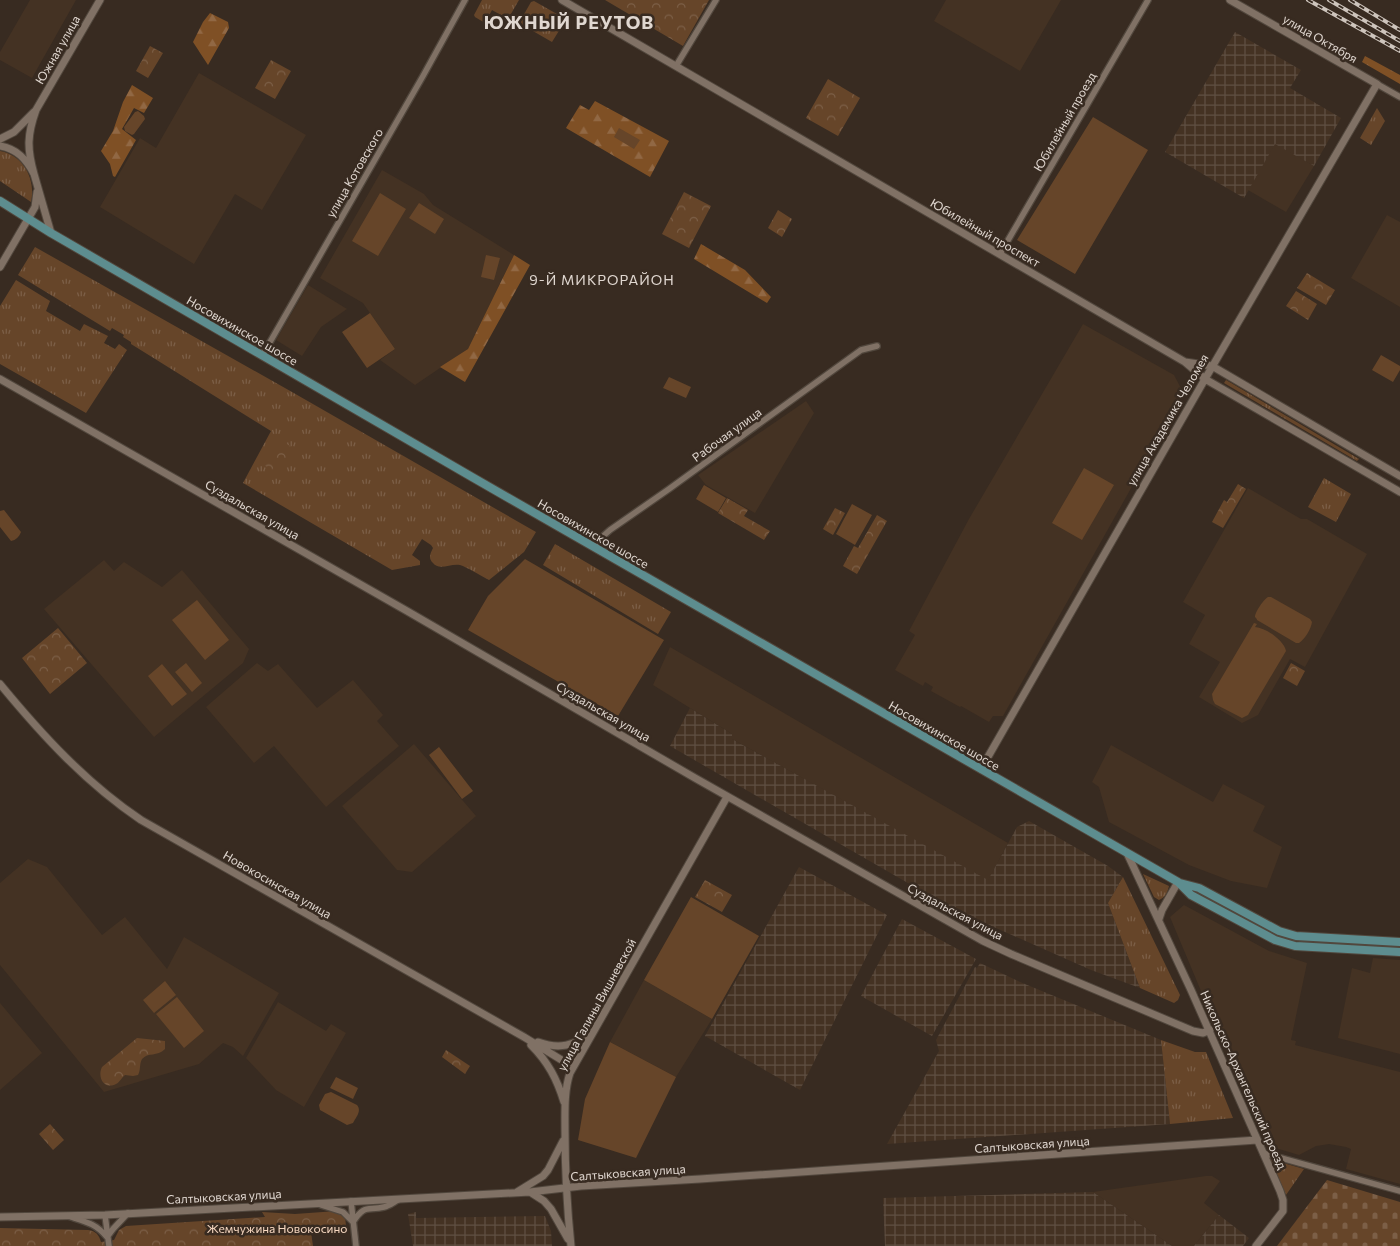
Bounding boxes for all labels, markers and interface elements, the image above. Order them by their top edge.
district label: ЮЖНЫЙ РЕУТОВ [484,11,654,33]
street label: улица Октября [1281,11,1360,65]
street label: Южная улица [32,13,82,86]
street label: Юбилейный проезд [1030,69,1098,174]
street label: улица Котовского [323,125,385,220]
street label: Юбилейный проспект [928,195,1043,269]
district label: 9-Й МИКРОРАЙОН [529,271,675,288]
street label: Носовихинское шоссе [185,293,300,368]
street label: улица Академика Челомея [1124,351,1211,488]
street label: Рабочая улица [689,404,764,464]
street label: Суздальская улица [203,476,302,542]
street label: Носовихинское шоссе [536,496,651,571]
street label: Суздальская улица [554,678,653,744]
street label: Носовихинское шоссе [887,698,1002,773]
street label: Новокосинская улица [221,847,334,921]
street label: Суздальская улица [905,880,1006,942]
street label: улица Галины Вишневской [554,936,638,1073]
street label: Никольско-Архангельский проезд [1198,988,1290,1171]
street label: Салтыковская улица [974,1133,1090,1155]
street label: Салтыковская улица [570,1161,686,1183]
street label: Салтыковская улица [166,1186,282,1206]
park label: Жемчужина Новокосино [207,1221,347,1235]

